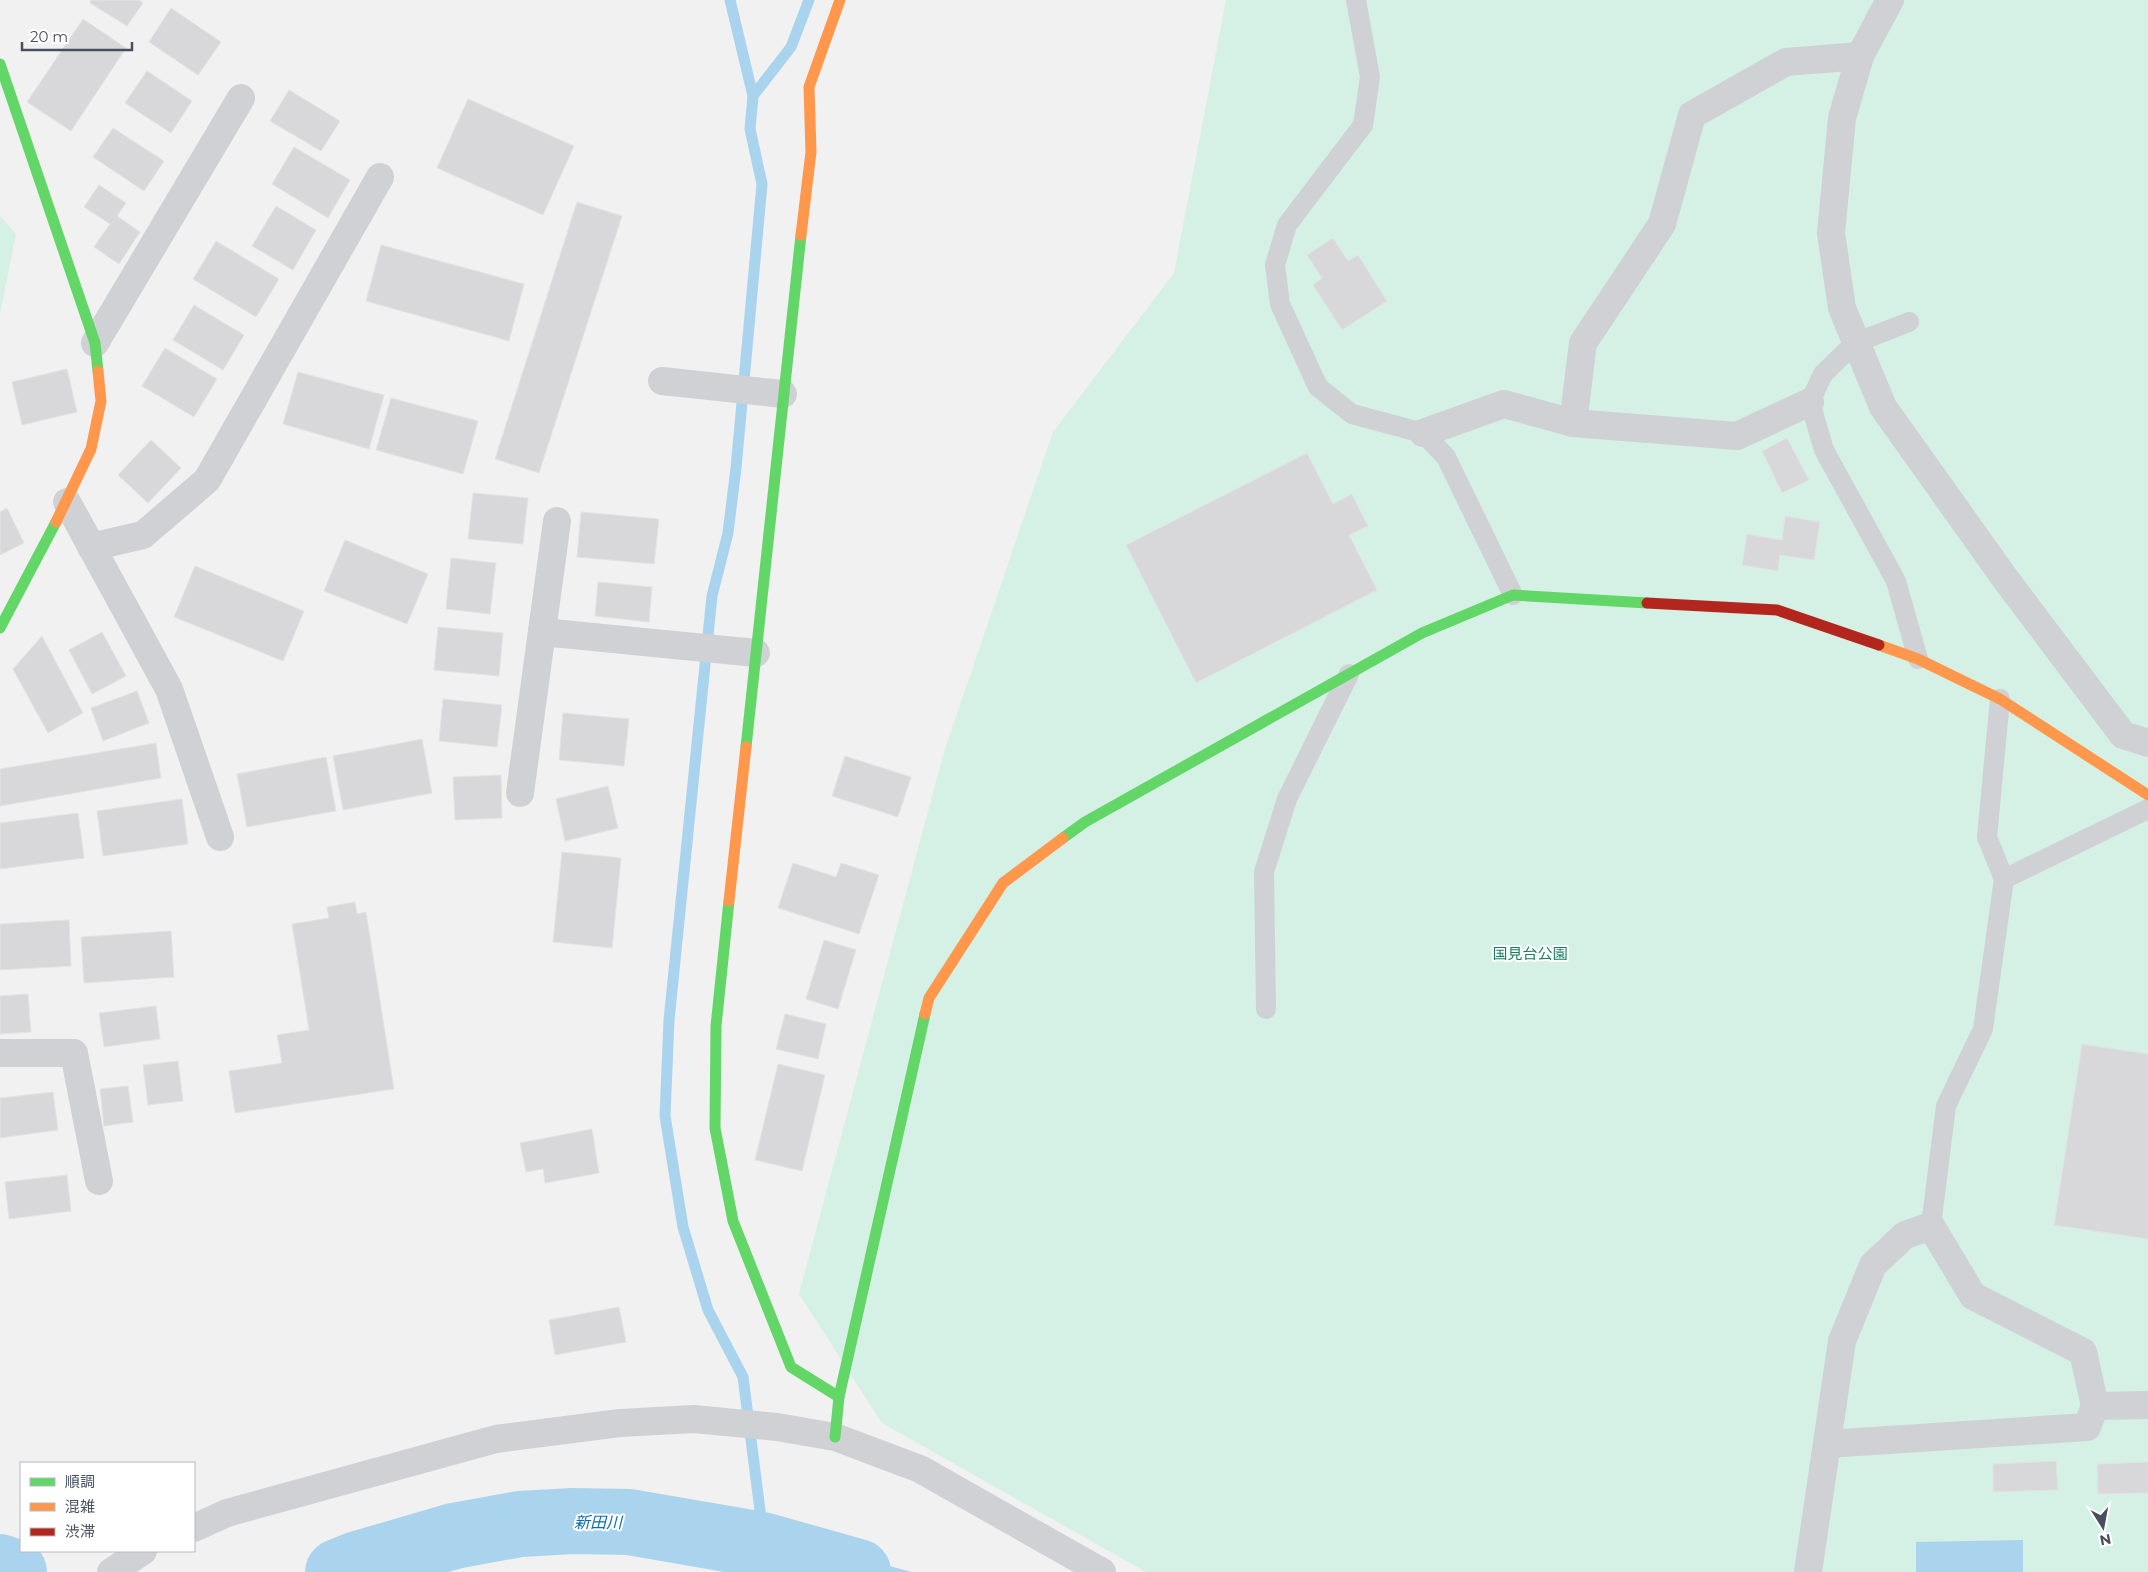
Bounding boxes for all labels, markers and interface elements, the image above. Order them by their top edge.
scale bar [22,20,132,52]
text: 20 m [30,27,68,46]
park label: 国見台公園 [1492,944,1568,963]
legend [20,1462,195,1552]
text: 順調 [65,1472,95,1491]
text: 混雑 [65,1497,95,1516]
north arrow [2078,1502,2128,1552]
water label: 新田川 [574,1513,624,1532]
text: 渋滞 [65,1522,95,1541]
text: N [2098,1530,2113,1550]

